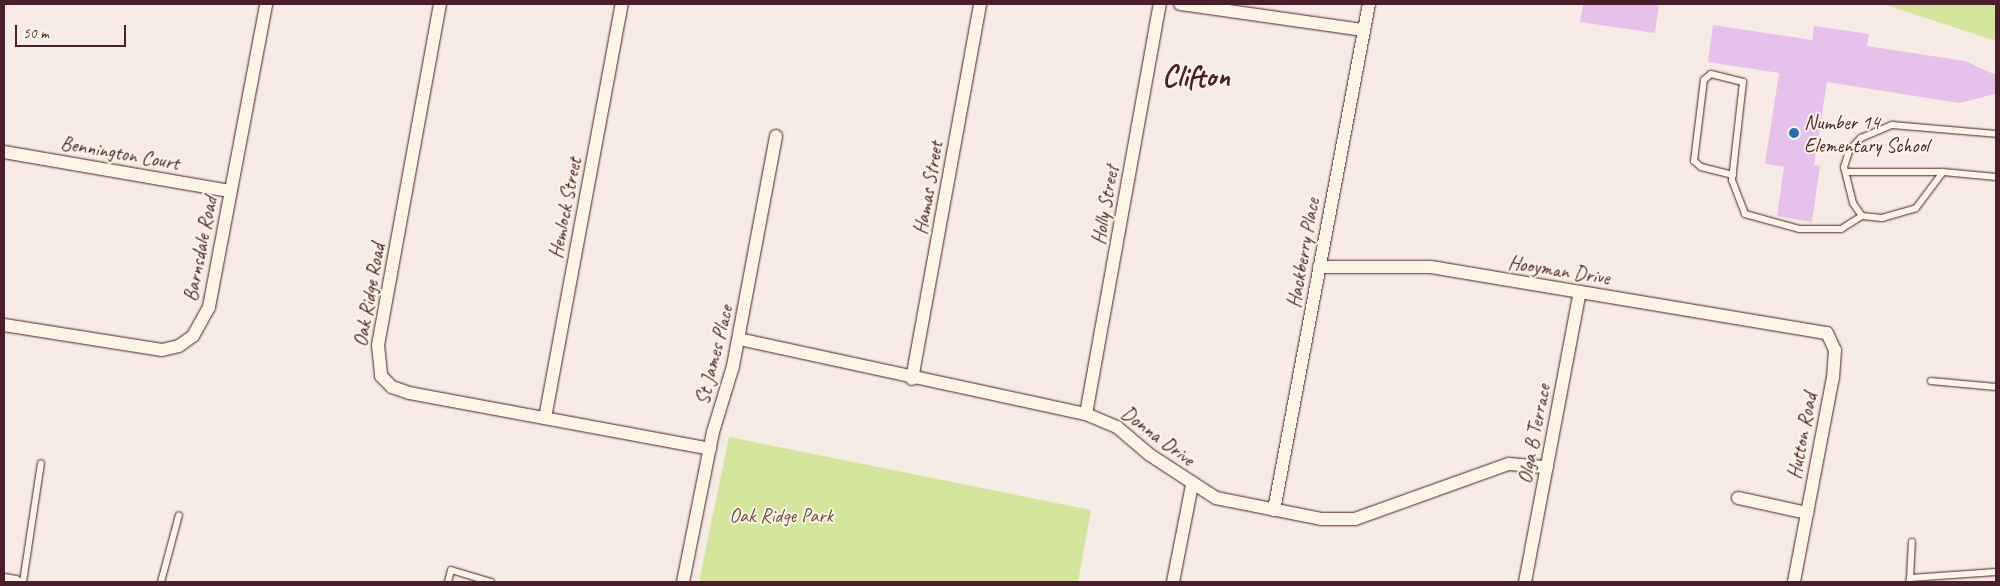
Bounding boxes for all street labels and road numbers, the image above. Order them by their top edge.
street label: Bennington Court [59,131,181,175]
street label: Hamas Street [908,139,948,237]
street label: Hemlock Street [543,155,587,261]
street label: Holly Street [1086,163,1124,247]
street label: Barnsdale Road [178,195,222,303]
street label: Hackberry Place [1282,196,1324,310]
street label: Oak Ridge Road [348,241,390,349]
street label: Hooyman Drive [1507,250,1611,290]
street label: St James Place [690,303,738,407]
street label: Olga B Terrace [1513,383,1555,485]
street label: Hutton Road [1782,391,1822,481]
street label: Donna Drive [1117,401,1199,471]

